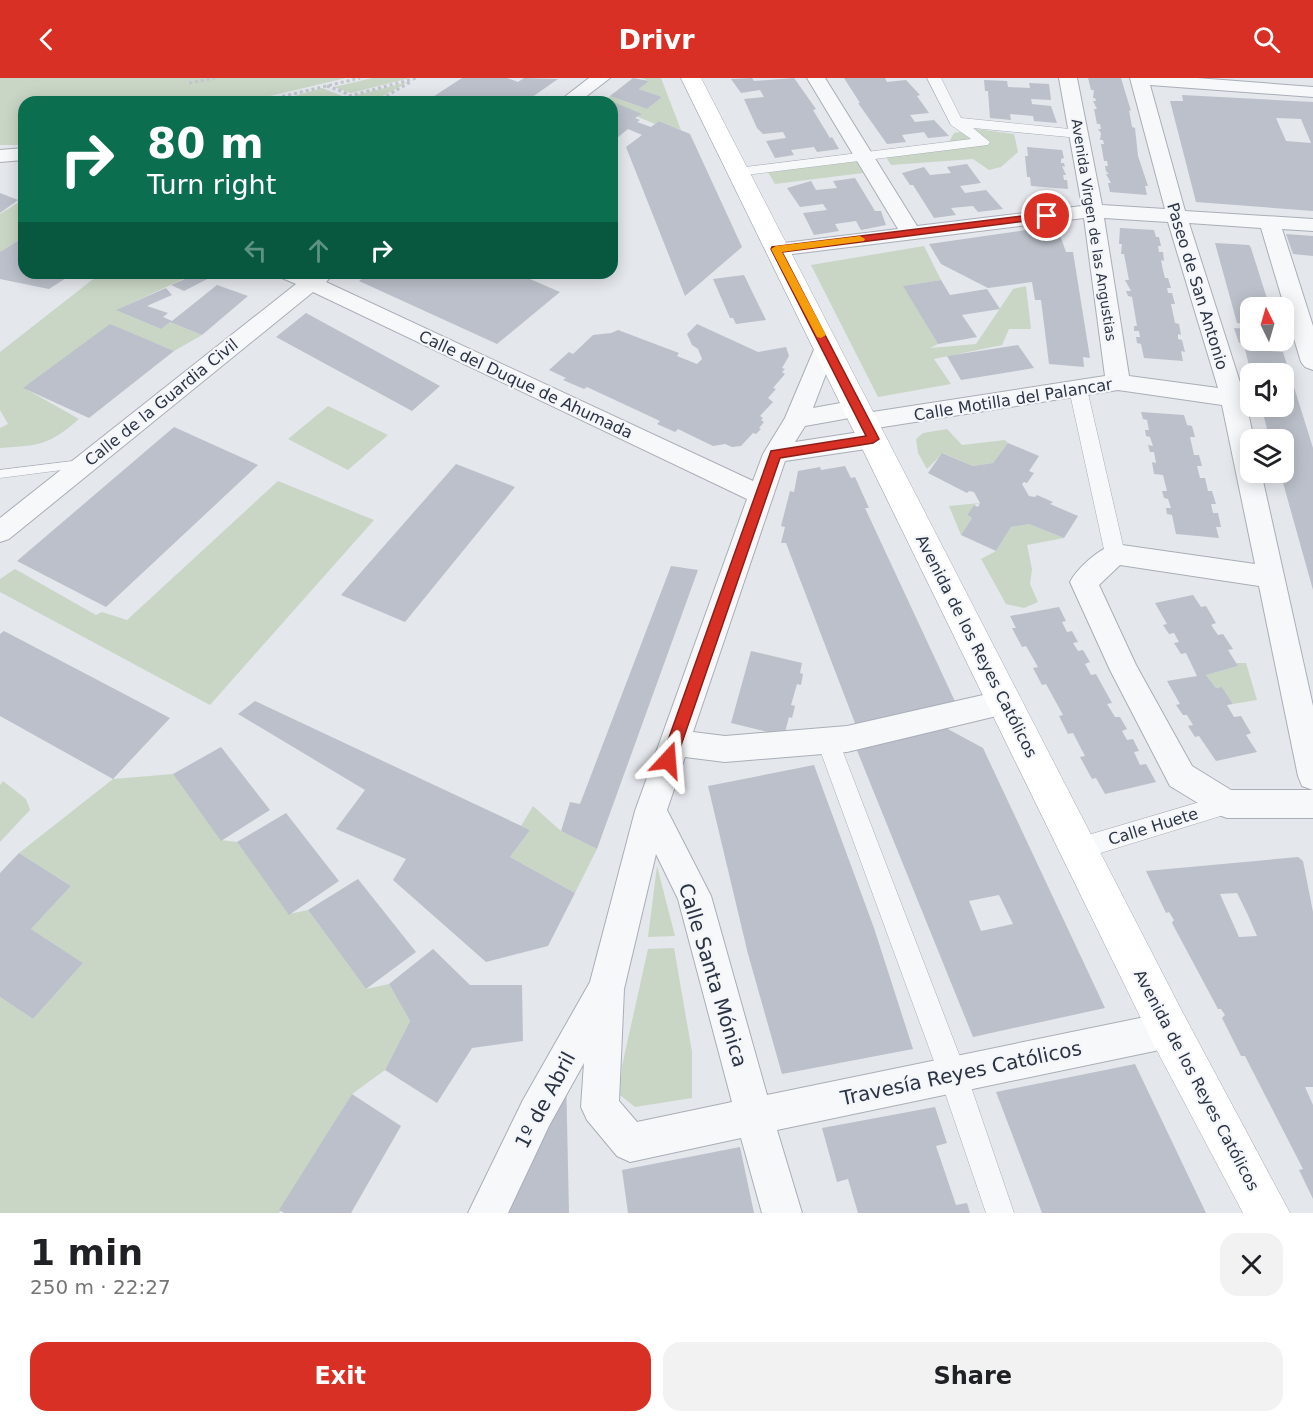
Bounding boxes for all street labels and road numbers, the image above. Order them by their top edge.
street label: Avenida Virgen de las Angustias [1069,118,1119,342]
street label: Paseo de San Antonio [1163,200,1232,372]
street label: Calle del Duque de Ahumada [416,326,636,442]
street label: Calle de la Guardia Civil [81,335,242,470]
street label: Calle Motilla del Palancar [912,374,1114,425]
street label: Avenida de los Reyes Católicos [912,532,1041,761]
street label: Calle Huete [1106,804,1200,849]
street label: Calle Santa Mónica [674,880,752,1070]
street label: Avenida de los Reyes Católicos [1130,966,1263,1194]
street label: Travesía Reyes Católicos [837,1036,1084,1110]
street label: 1º de Abril [510,1048,580,1152]

